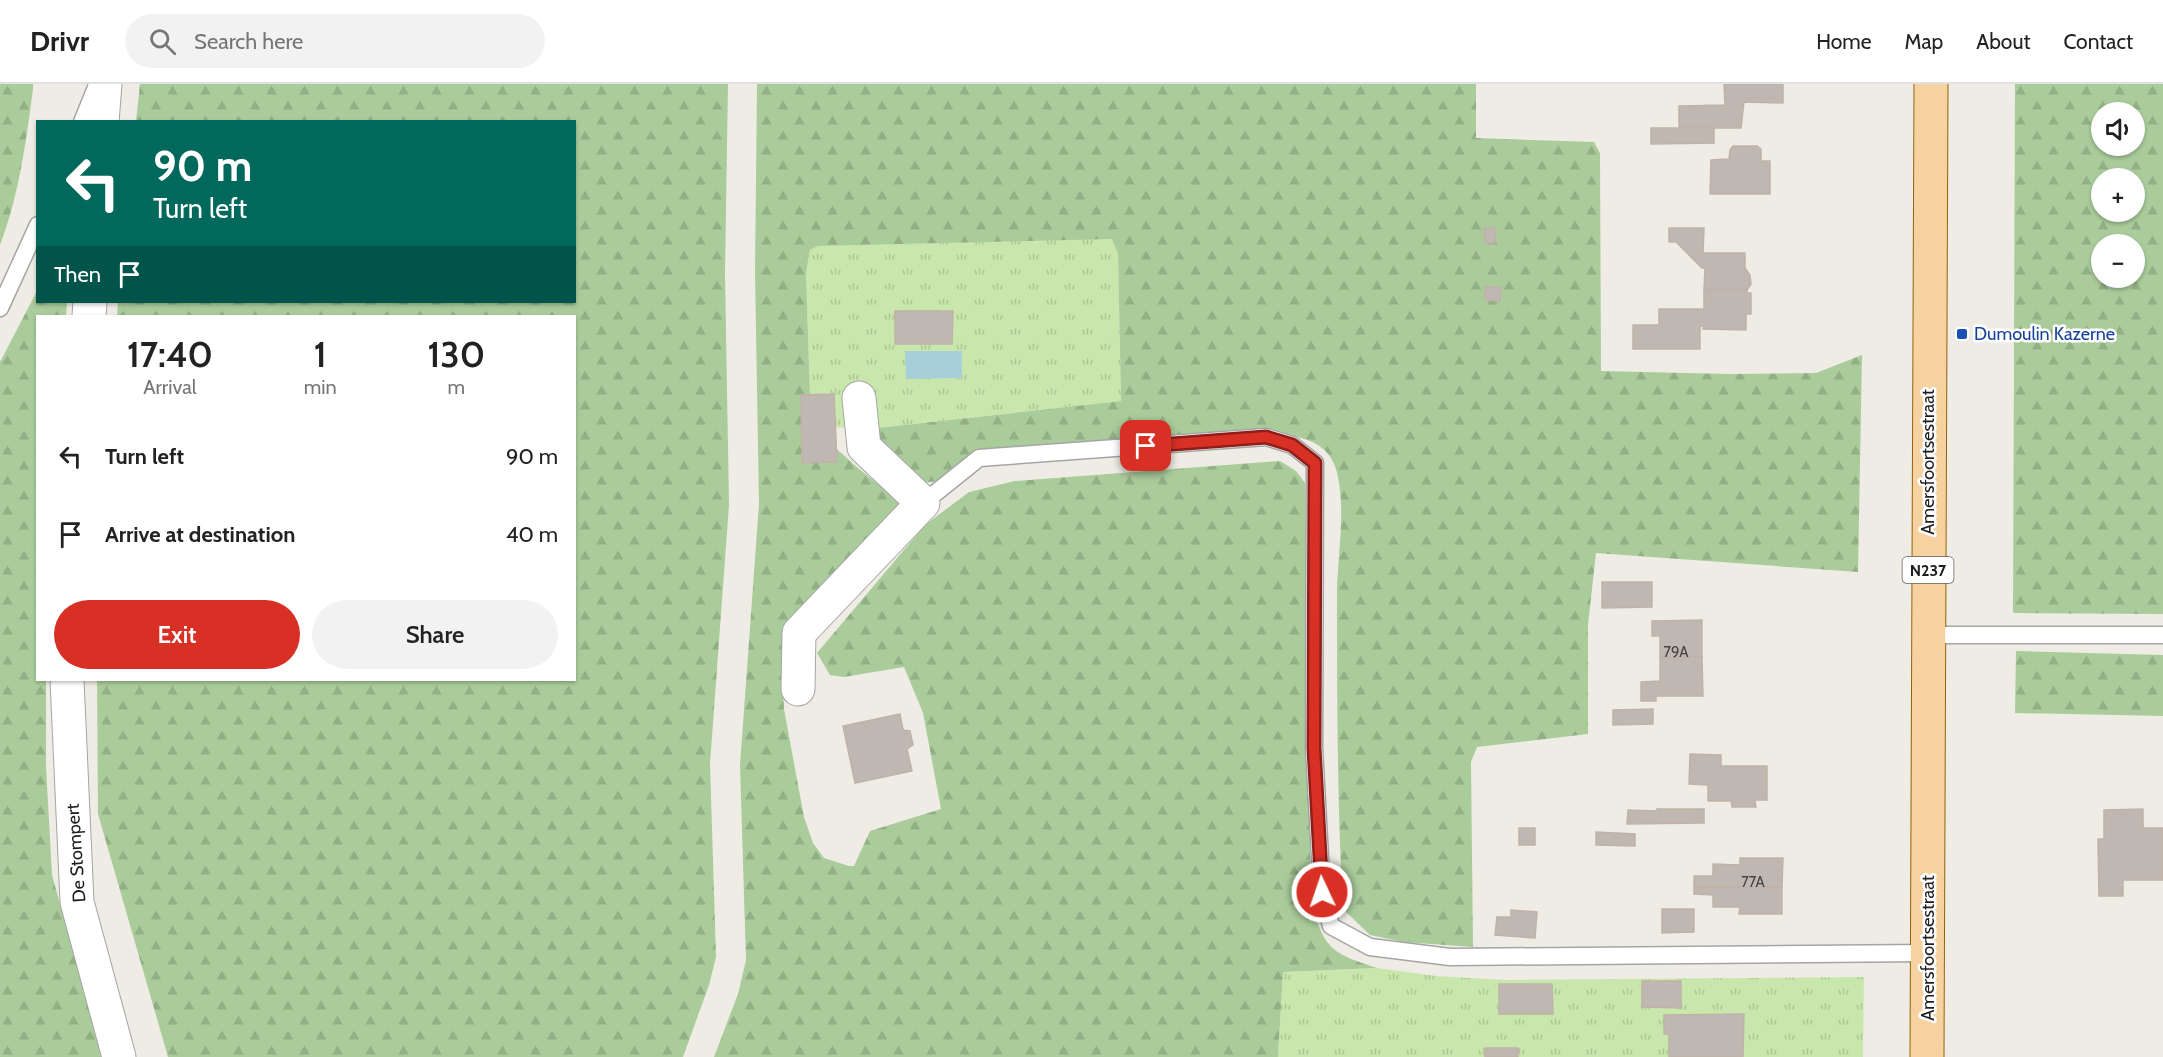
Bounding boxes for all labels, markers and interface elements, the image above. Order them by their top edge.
search box [125,14,545,68]
text: Drivr [30,24,89,58]
icon: search [146,25,179,58]
text: Search here [194,28,303,55]
text: Home [1816,29,1872,54]
text: Map [1905,29,1943,54]
text: About [1976,29,2030,54]
text: Contact [2063,29,2133,54]
map controls [2091,102,2145,288]
button: sound [2091,102,2145,156]
text: 90 m [153,140,252,192]
icon: left [54,144,132,222]
button: + [2091,168,2145,222]
text: Turn left [153,192,247,225]
button: − [2091,234,2145,288]
icon: arrive [113,258,146,291]
text: Then [54,261,101,288]
place label: Dumoulin Kazerne [1974,323,2115,345]
marker: Dumoulin Kazerne [1955,327,1969,341]
text: 17:40 [127,332,213,376]
text: 1 [314,332,327,376]
text: 130 [428,332,485,376]
text: Arrival [143,375,196,399]
text: min [304,375,337,399]
text: m [448,375,465,399]
street label: Amersfoortsestraat [1917,389,1939,535]
pin [1120,420,1171,471]
icon: arrive [1129,429,1162,462]
icon: left [54,440,87,473]
text: Turn left [105,443,184,470]
text: 90 m [506,443,558,470]
icon: arrive [54,518,87,551]
text: Arrive at destination [105,521,295,548]
text: 40 m [506,521,558,548]
road number: N237 [1902,557,1954,583]
button: Exit [54,600,300,669]
button: Share [312,600,558,669]
house number: 79A [1664,643,1689,661]
street label: De Stompert [62,803,90,903]
position arrow [1290,860,1354,924]
house number: 77A [1741,873,1766,891]
street label: Amersfoortsestraat [1917,875,1939,1021]

